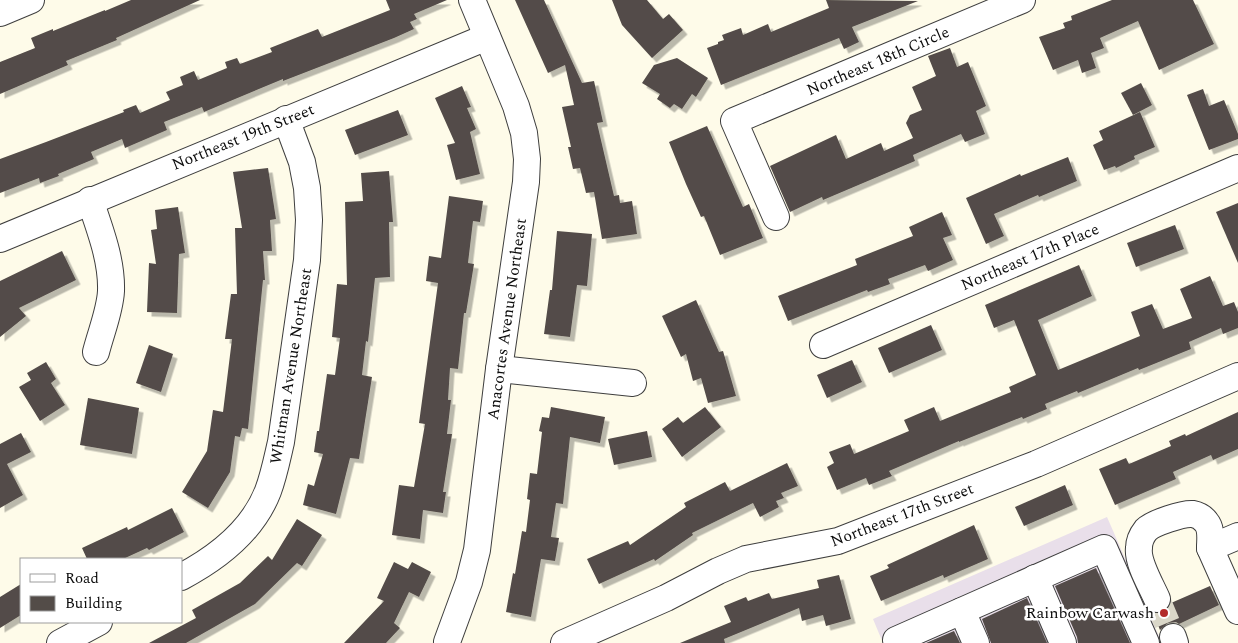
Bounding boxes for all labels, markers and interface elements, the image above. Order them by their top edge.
street label: Northeast 18th Circle [803,20,953,102]
street label: Northeast 19th Street [168,97,318,177]
street label: Anacortes Avenue Northeast [481,216,533,422]
street label: Northeast 17th Place [957,217,1103,297]
street label: Whitman Avenue Northeast [264,266,318,466]
street label: Northeast 17th Street [827,476,977,553]
legend [20,558,182,623]
text: Road [65,567,99,590]
text: Building [65,592,122,615]
place label: Rainbow Carwash [1026,601,1154,625]
marker: Rainbow Carwash [1158,607,1170,619]

